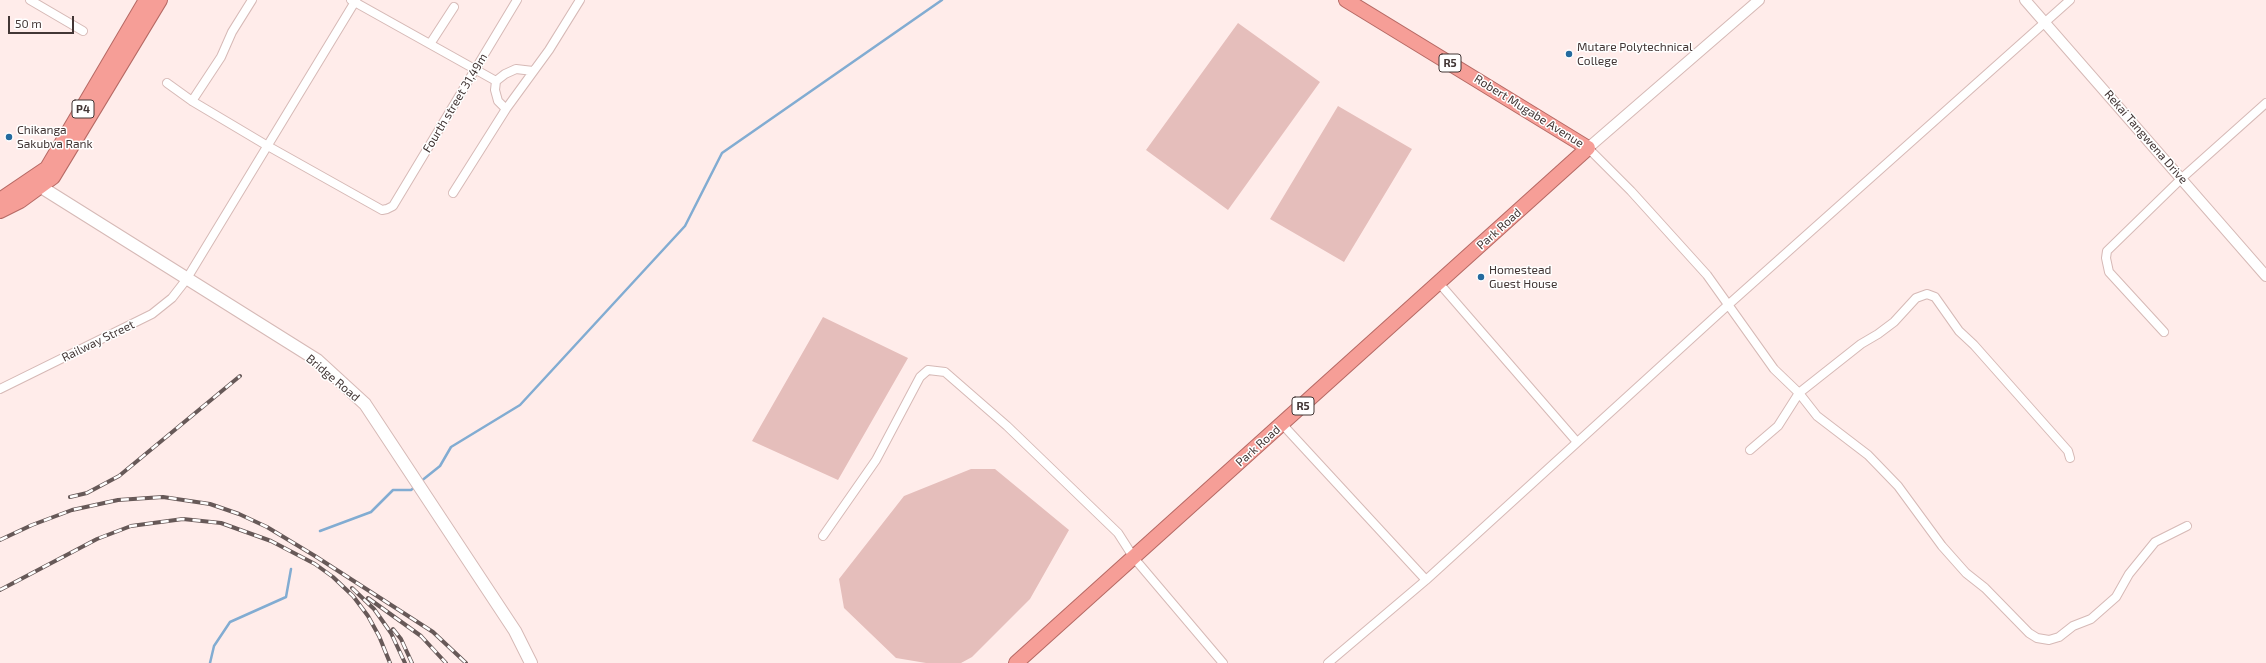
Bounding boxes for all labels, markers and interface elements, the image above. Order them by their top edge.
scale bar [10,8,76,34]
text: 50 m [15,16,42,30]
place label: Mutare Polytechnical College [1577,40,1693,68]
marker: Mutare Polytechnical College [1564,49,1574,59]
street label: Fourth street 31,49m [420,51,490,155]
road number: R5 [1439,54,1461,72]
street label: Robert Mugabe Avenue [1472,71,1586,151]
street label: Rekai Tangwena Drive [2101,87,2191,187]
road number: P4 [72,100,94,118]
place label: Chikanga Sakubva Rank [17,123,93,151]
marker: Chikanga Sakubva Rank [4,132,14,142]
street label: Park Road [1474,205,1524,253]
place label: Homestead Guest House [1489,263,1557,291]
marker: Homestead Guest House [1476,272,1486,282]
street label: Railway Street [59,317,137,365]
street label: Bridge Road [303,351,363,405]
road number: R5 [1292,397,1314,415]
street label: Park Road [1233,422,1283,470]

